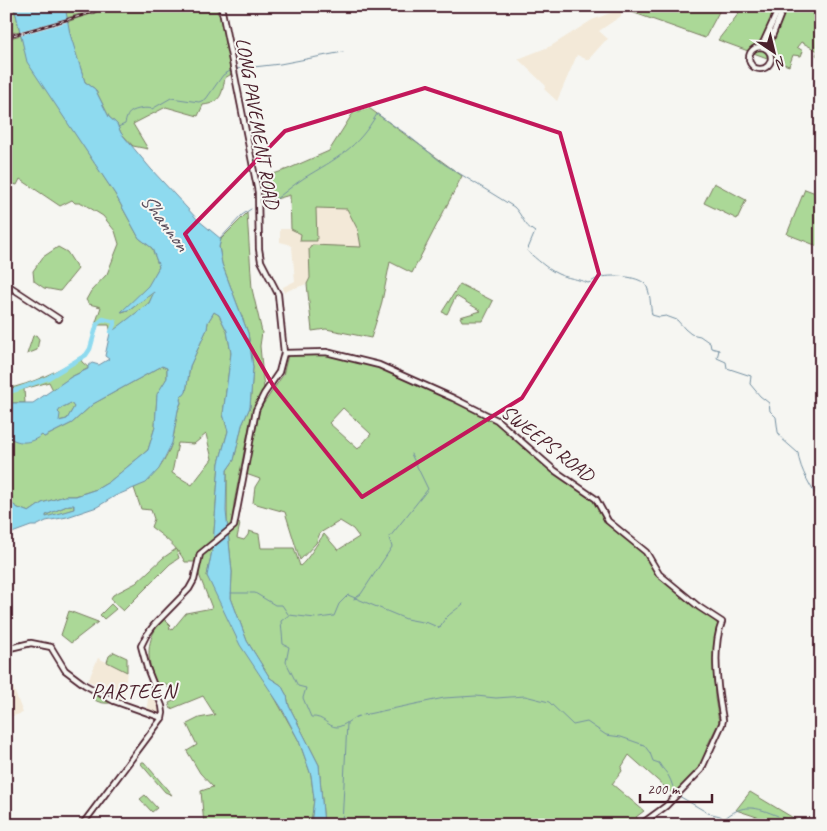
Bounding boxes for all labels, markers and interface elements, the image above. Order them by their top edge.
north arrow [750,28,800,78]
street label: LONG PAVEMENT ROAD [230,36,285,212]
text: N [771,53,790,73]
water label: Shannon [135,188,196,257]
street label: SWEEPS ROAD [496,399,601,489]
district label: PARTEEN [91,677,179,705]
scale bar [640,771,712,803]
text: 200 m [647,780,681,799]

